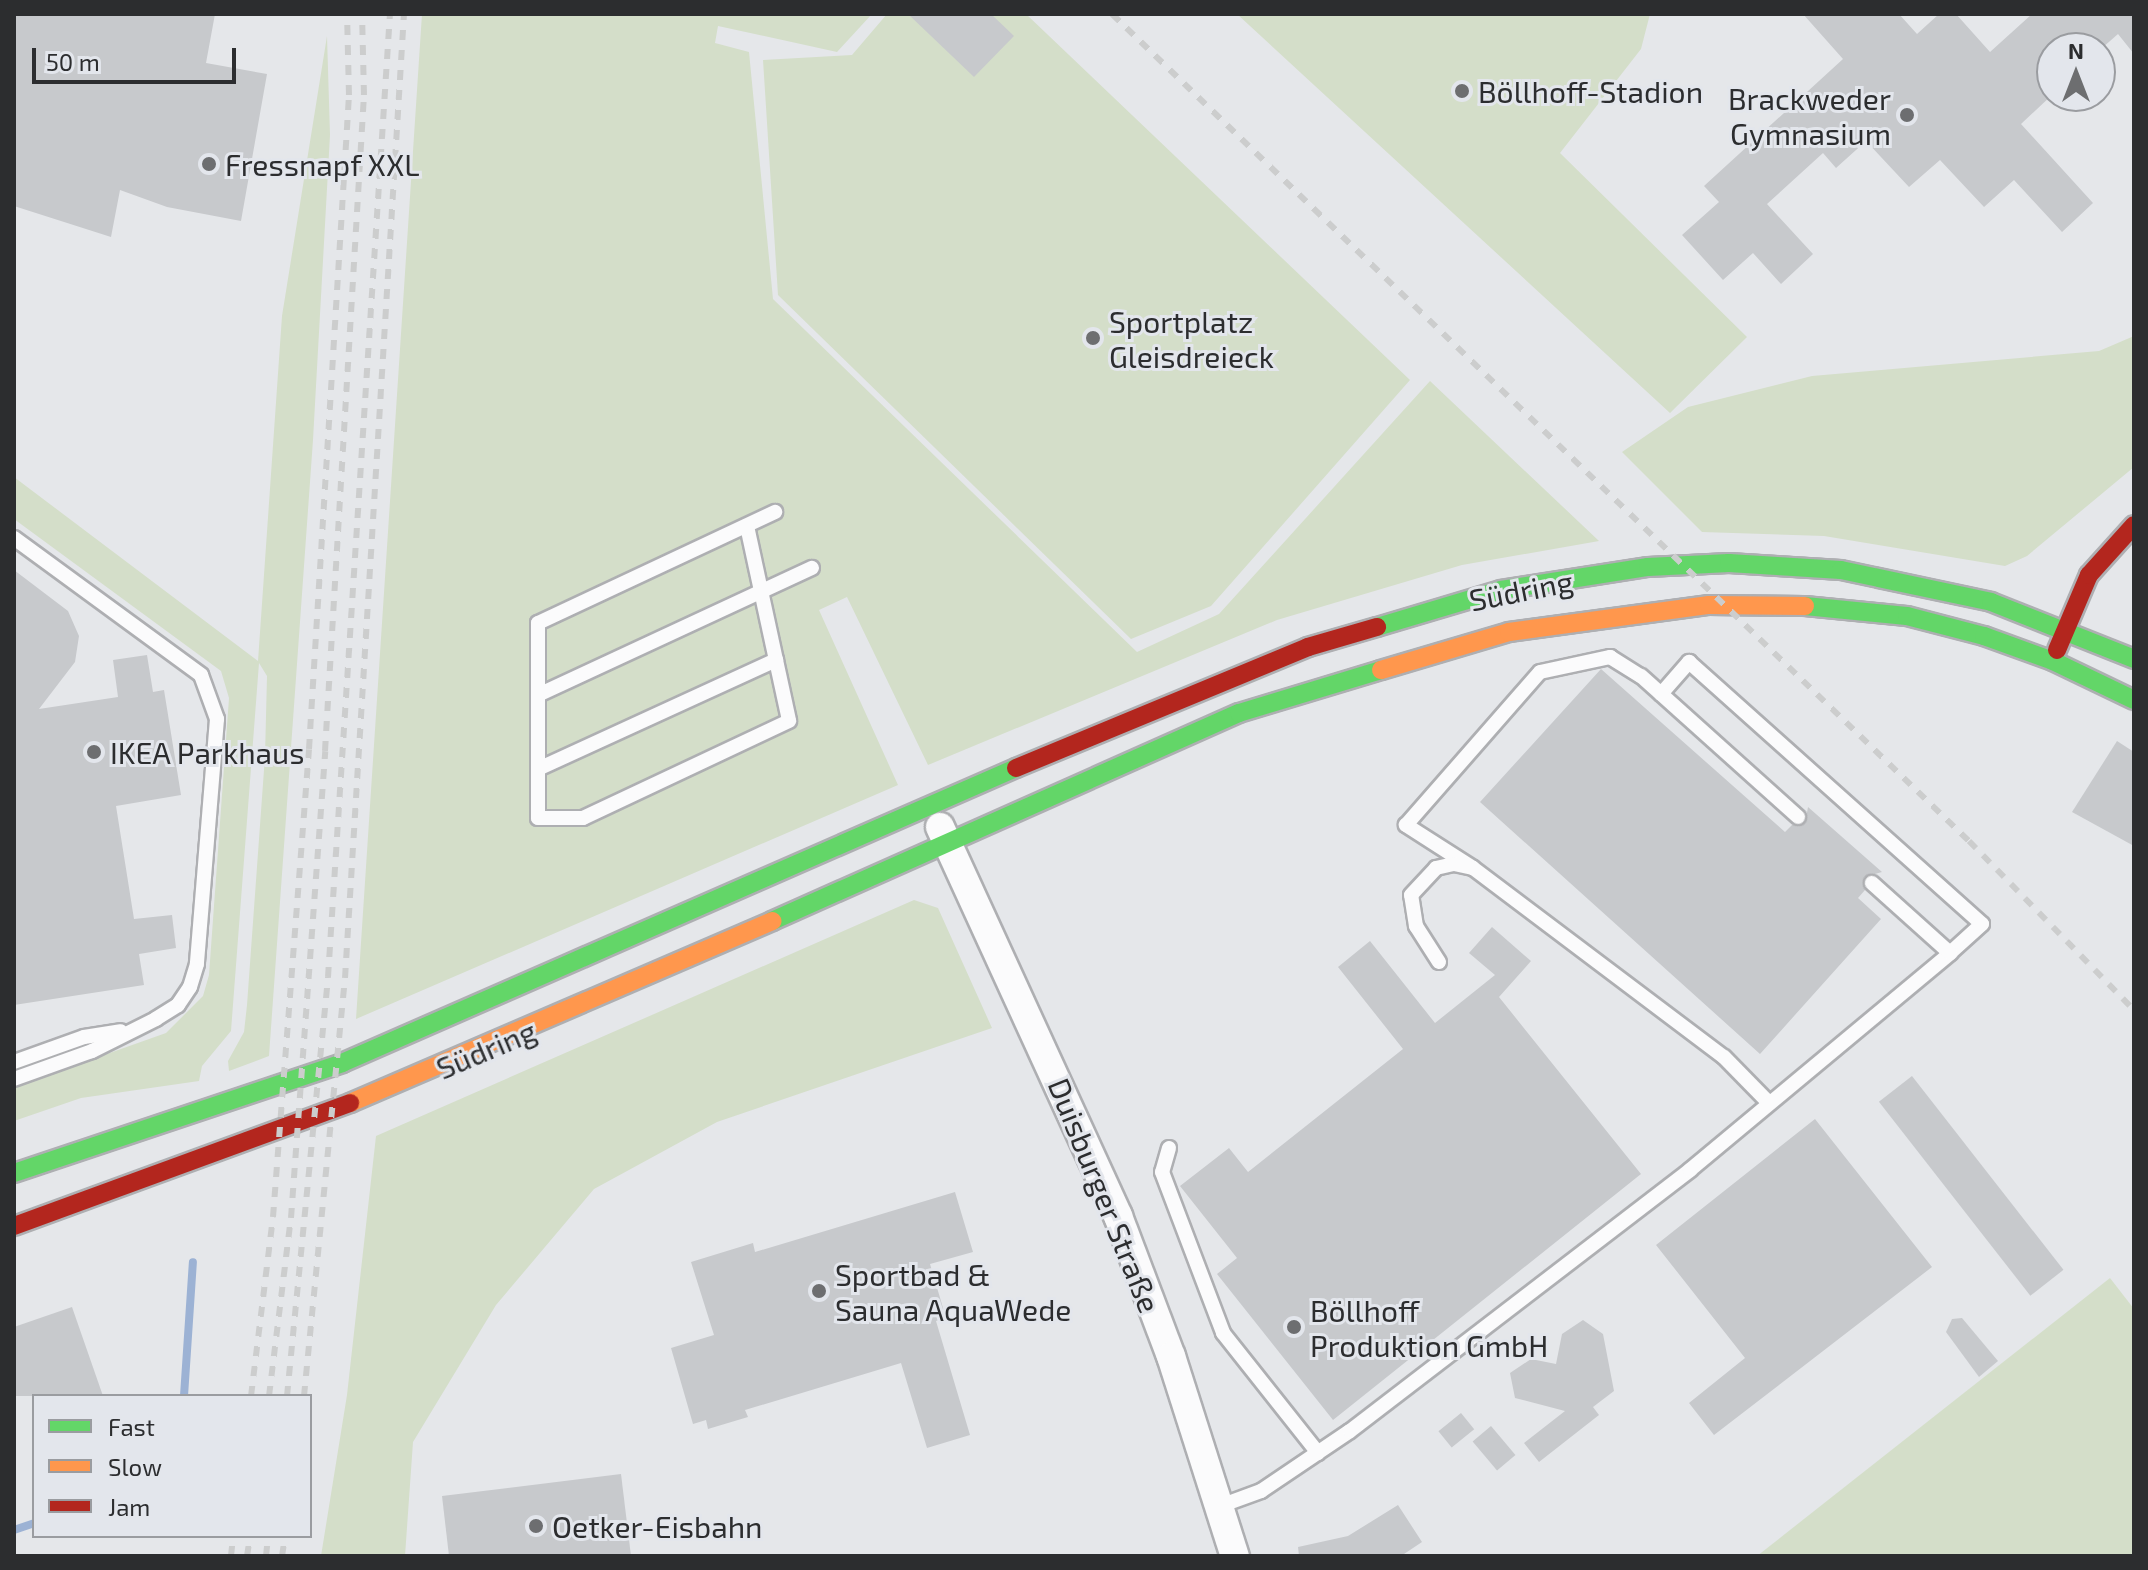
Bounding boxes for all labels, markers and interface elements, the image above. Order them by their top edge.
scale bar [36,32,240,82]
north arrow [2036,32,2116,112]
text: N [2068,37,2084,63]
text: 50 m [46,47,100,76]
place label: Böllhoff-Stadion [1478,73,1703,109]
place label: Brackweder Gymnasium [1728,80,1891,150]
marker: Böllhoff-Stadion [1453,82,1471,100]
marker: Brackweder Gymnasium [1898,106,1916,124]
place label: Fressnapf XXL [225,146,420,182]
marker: Fressnapf XXL [200,155,218,173]
place label: Sportplatz Gleisdreieck [1109,303,1274,374]
marker: Sportplatz Gleisdreieck [1084,329,1102,347]
street label: Südring [1466,562,1576,618]
place label: IKEA Parkhaus [110,734,305,770]
marker: IKEA Parkhaus [85,743,103,761]
street label: Südring [431,1012,541,1086]
street label: Duisburger Straße [1041,1072,1169,1318]
place label: Sportbad & Sauna AquaWede [835,1256,1072,1326]
marker: Sportbad & Sauna AquaWede [810,1282,828,1300]
place label: Böllhoff Produktion GmbH [1310,1292,1548,1362]
marker: Böllhoff Produktion GmbH [1285,1318,1303,1336]
legend [32,1394,312,1538]
text: Fast [108,1412,155,1441]
text: Slow [108,1452,162,1481]
text: Jam [108,1492,150,1521]
place label: Oetker-Eisbahn [552,1508,763,1544]
marker: Oetker-Eisbahn [527,1517,545,1535]

